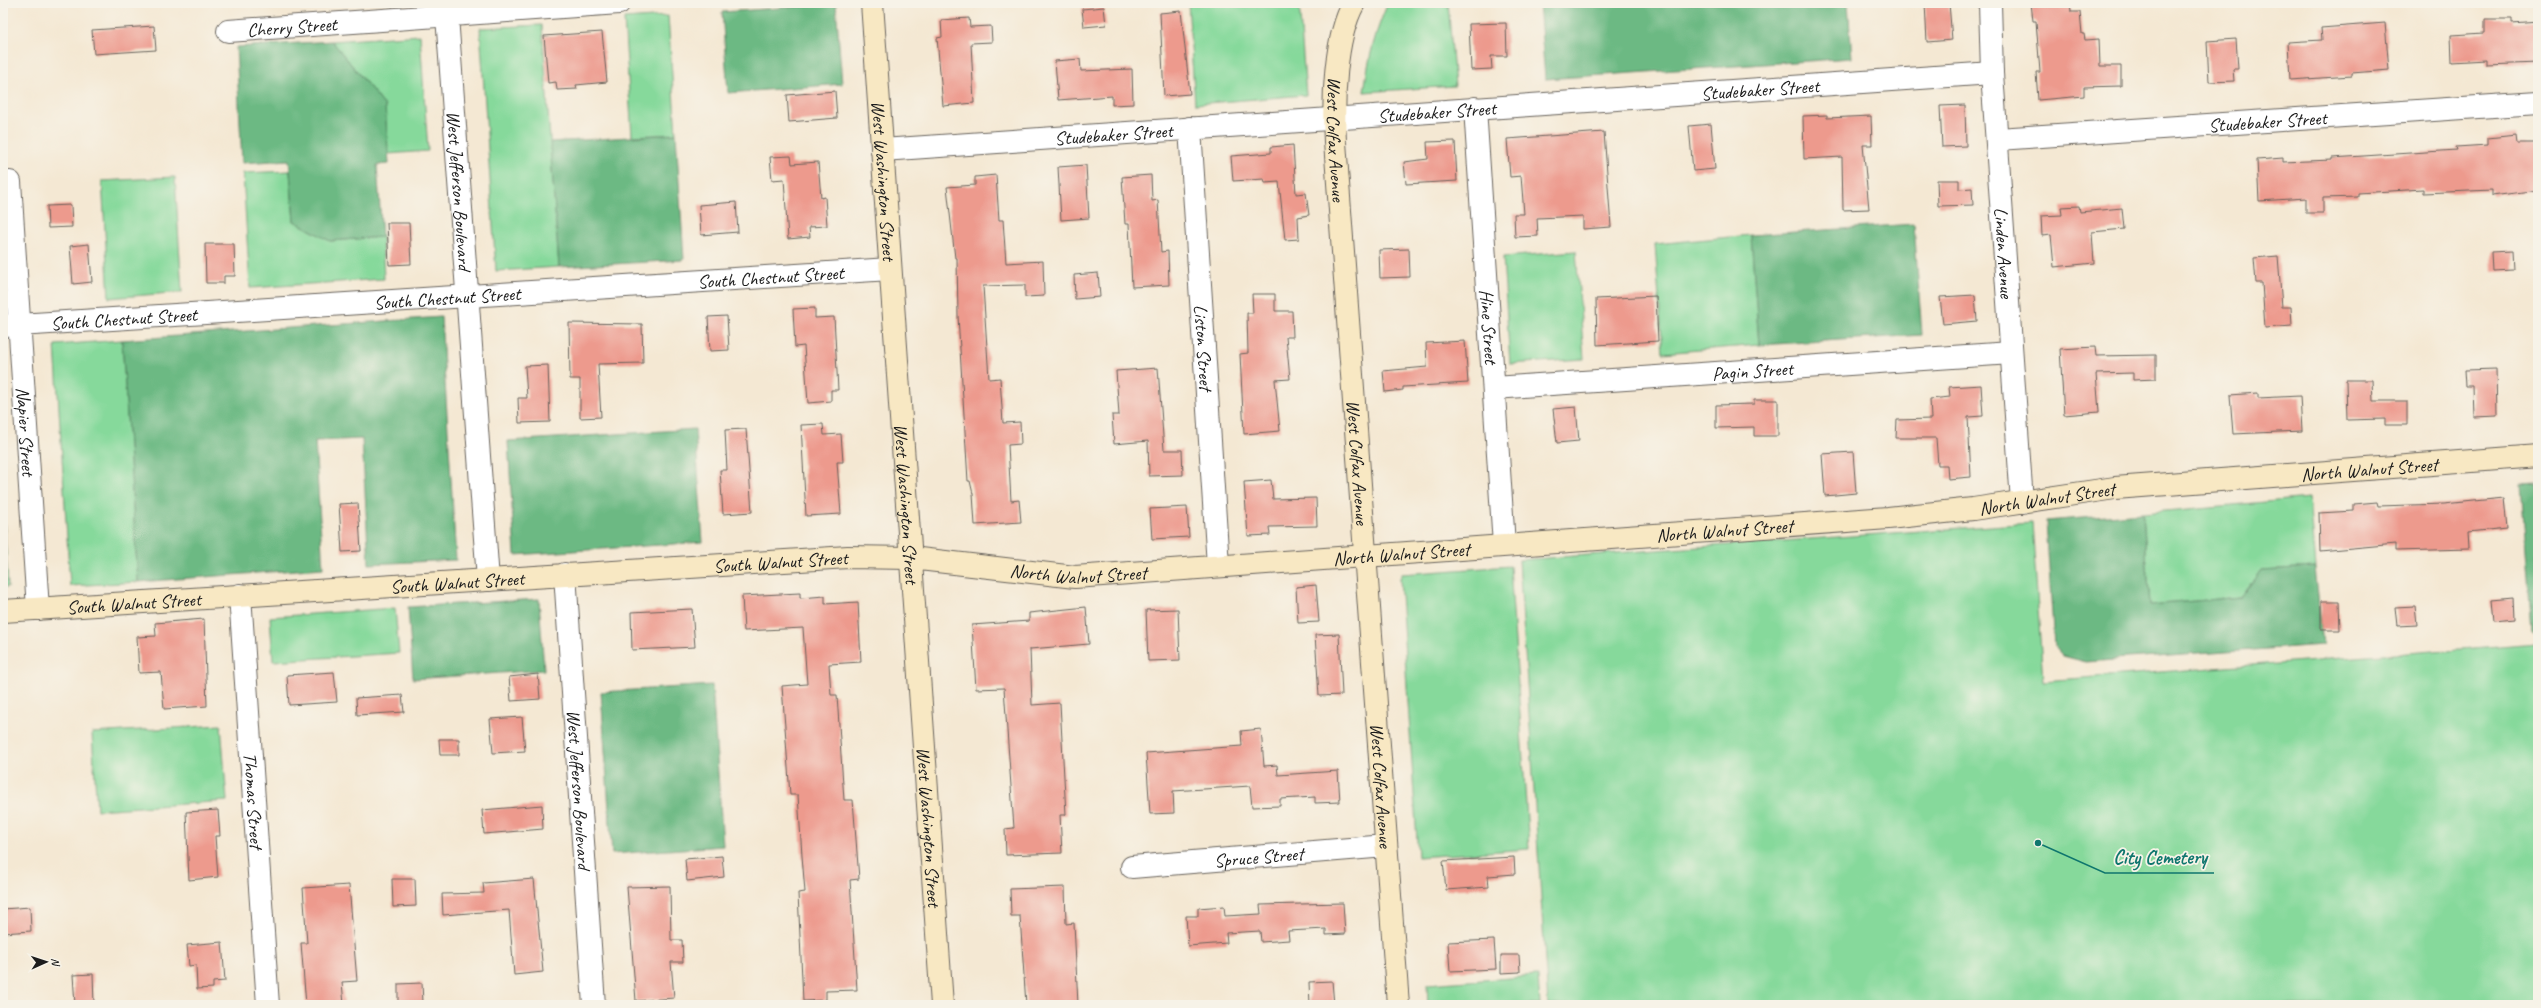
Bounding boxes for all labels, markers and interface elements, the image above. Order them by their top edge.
street label: Cherry Street [246,12,339,43]
street label: Studebaker Street [1700,74,1822,106]
street label: West Colfax Avenue [1321,76,1350,204]
street label: Studebaker Street [1377,96,1498,129]
street label: West Washington Street [866,100,901,263]
street label: Studebaker Street [2208,106,2329,138]
street label: West Jefferson Boulevard [441,110,477,274]
street label: Studebaker Street [1054,119,1175,151]
street label: Linden Avenue [1988,206,2019,301]
street label: South Chestnut Street [697,261,846,294]
street label: South Chestnut Street [373,282,523,315]
street label: Hine Street [1474,288,1503,366]
street label: South Chestnut Street [50,302,199,336]
street label: Liston Street [1188,304,1218,394]
street label: Pagin Street [1711,357,1795,386]
street label: Napier Street [10,386,40,478]
street label: West Colfax Avenue [1341,399,1374,527]
street label: West Washington Street [888,423,924,586]
street label: North Walnut Street [2300,452,2441,487]
street label: North Walnut Street [1977,477,2119,521]
street label: North Walnut Street [1655,514,1796,548]
street label: North Walnut Street [1332,537,1473,571]
street label: South Walnut Street [713,546,850,579]
street label: North Walnut Street [1009,559,1150,590]
street label: South Walnut Street [389,567,527,599]
street label: South Walnut Street [66,587,203,620]
street label: West Jefferson Boulevard [561,709,596,873]
street label: West Colfax Avenue [1364,722,1398,851]
street label: West Washington Street [911,746,946,909]
street label: Thomas Street [238,752,268,852]
callout: City Cemetery [2105,841,2214,873]
street label: Spruce Street [1213,842,1307,873]
text: City Cemetery [2113,845,2209,871]
north arrow [26,942,66,982]
text: N [49,958,63,967]

